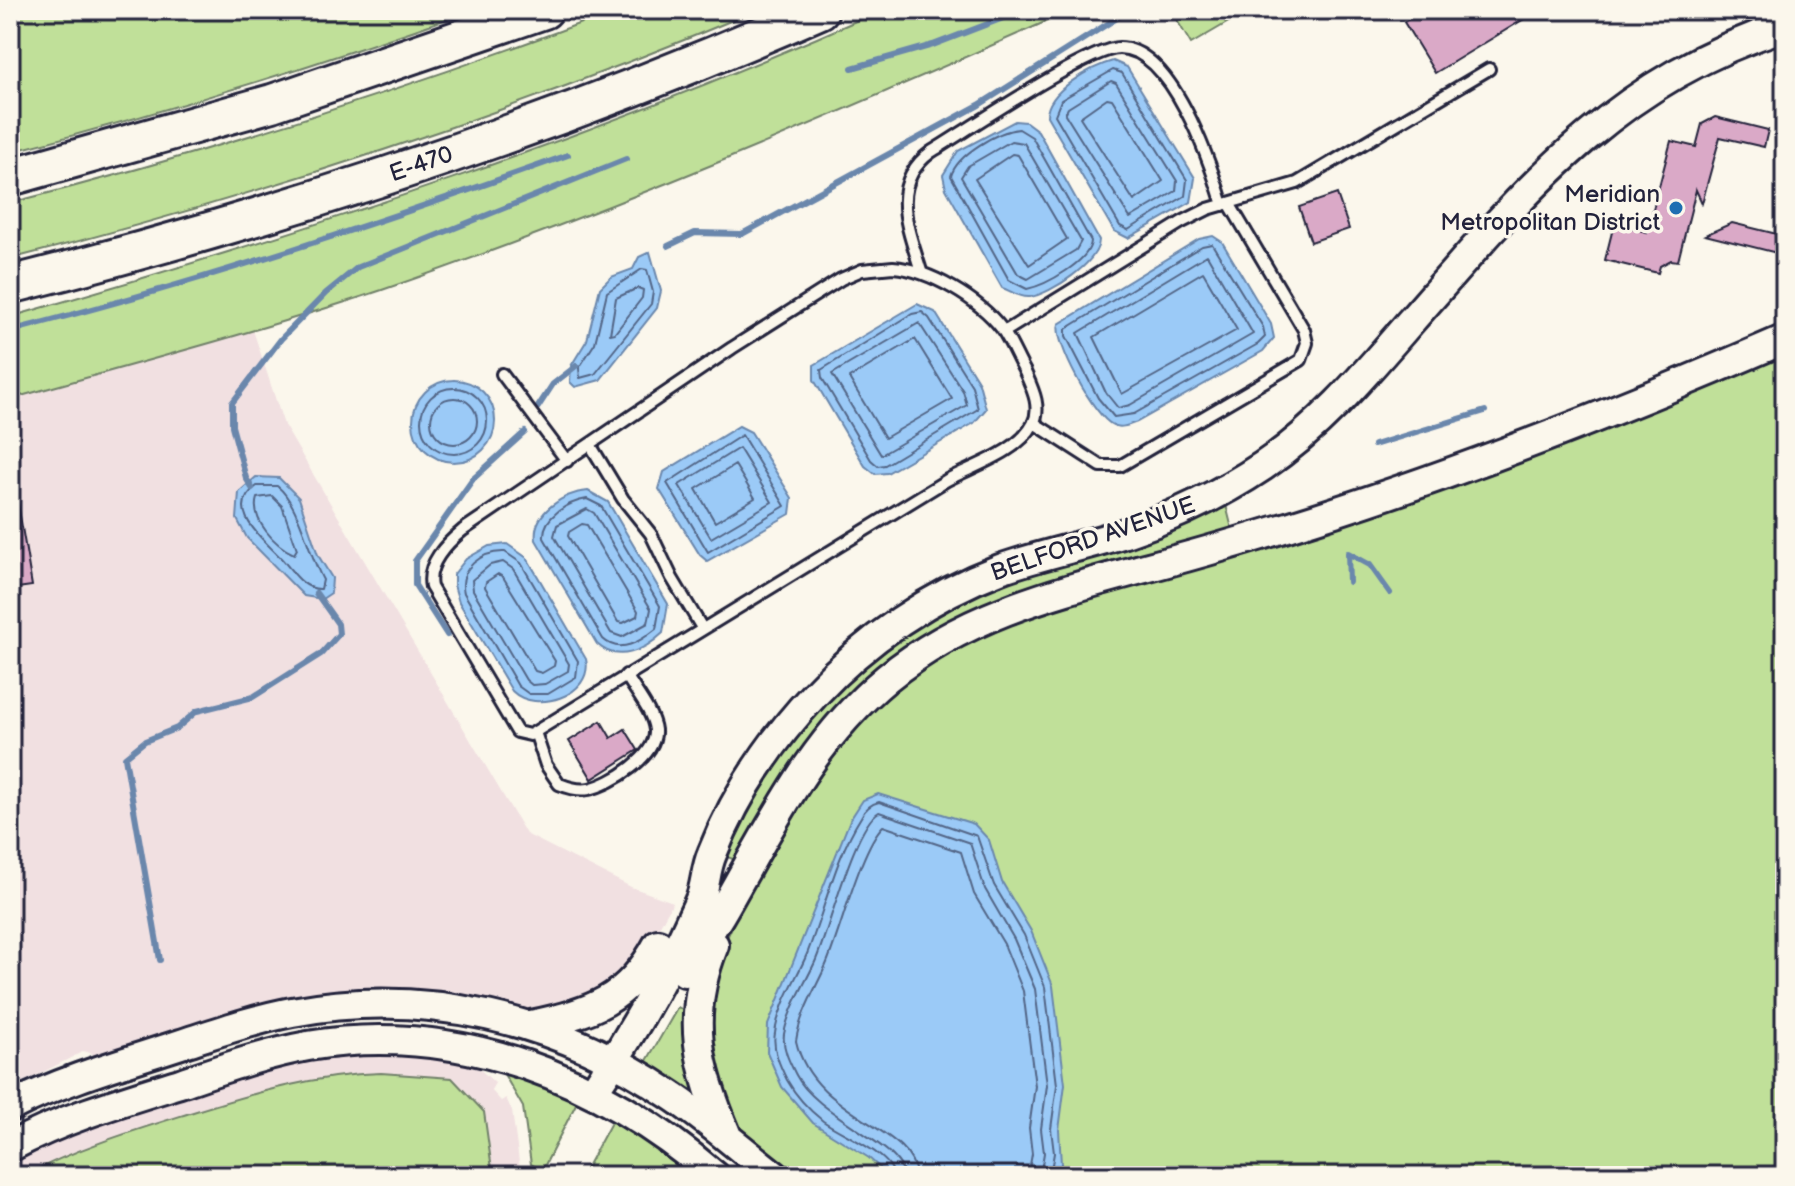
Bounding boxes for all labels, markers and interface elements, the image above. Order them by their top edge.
street label: E-470 [385,140,457,188]
place label: Meridian Metropolitan District [1440,180,1661,237]
marker: Meridian Metropolitan District [1667,199,1685,217]
street label: BELFORD AVENUE [987,490,1199,588]

